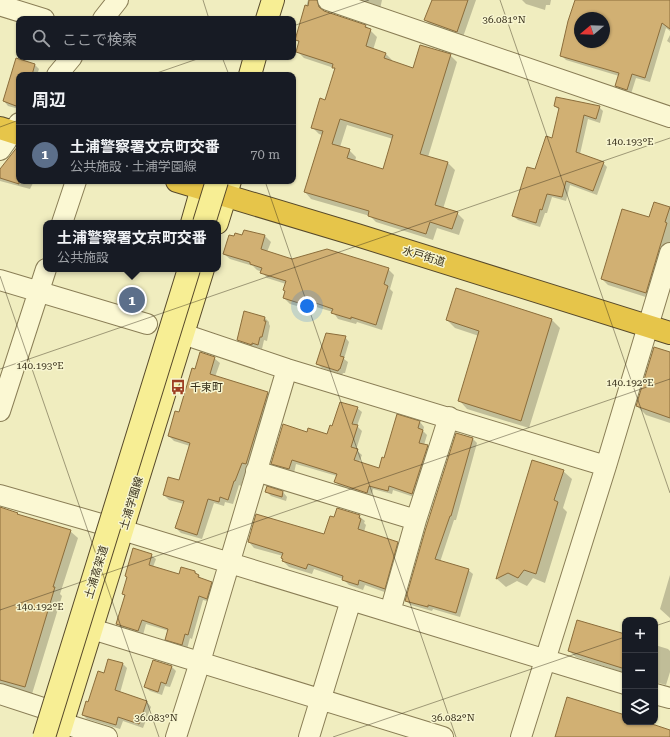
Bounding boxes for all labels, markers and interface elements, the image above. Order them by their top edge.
north arrow [574,12,610,48]
text: 36.081°N [482,14,526,25]
search box [16,16,296,60]
icon: search [30,27,52,49]
text: ここで検索 [62,31,137,49]
text: 周辺 [32,90,66,110]
text: 140.193°E [606,136,654,147]
text: 土浦警察署文京町交番 [70,138,220,156]
text: 1 [41,147,49,162]
text: 70 m [250,147,280,162]
text: 公共施設 · 土浦学園線 [70,159,197,174]
popup [43,220,221,272]
text: 土浦警察署文京町交番 [57,229,207,247]
street label: 水戸街道 [401,244,447,269]
text: 公共施設 [57,250,109,265]
pin: 1 [119,285,145,315]
your location [297,296,317,316]
text: 140.193°E [16,360,64,371]
text: 140.192°E [606,377,654,388]
bus stop icon: 千束町 [169,378,187,396]
place label: 千束町 [190,381,223,394]
street label: 土浦学園線 [117,475,146,531]
street label: 土浦高架道 [82,544,111,600]
text: 140.192°E [16,601,64,612]
map controls [622,617,658,725]
button: + [622,617,658,653]
button: − [622,653,658,689]
button: layers [622,689,658,725]
text: 36.083°N [134,712,178,723]
text: 36.082°N [431,712,475,723]

